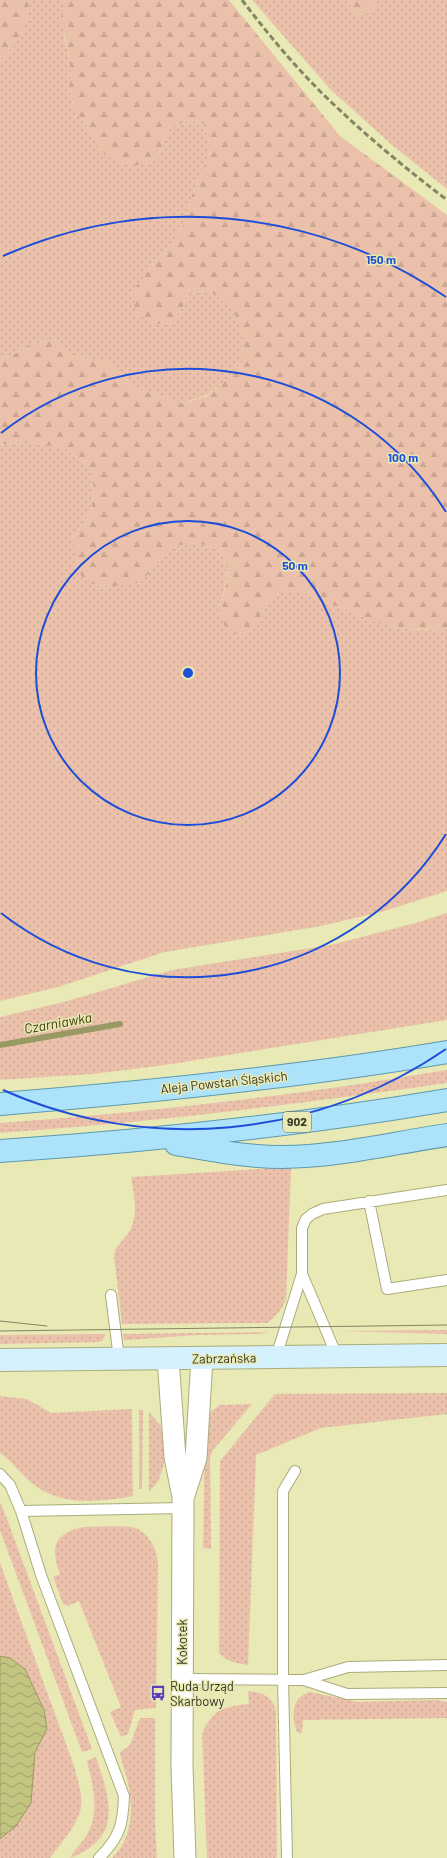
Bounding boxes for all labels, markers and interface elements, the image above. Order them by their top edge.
text: 150 m [366,252,396,266]
text: 100 m [388,450,418,464]
text: 50 m [282,558,308,572]
centre of rings [181,666,195,680]
water label: Czarniawka [23,1008,93,1037]
street label: Aleja Powstań Śląskich [160,1067,288,1097]
road number: 902 [283,1112,311,1132]
street label: Zabrzańska [192,1349,256,1367]
street label: Kokotek [174,1618,190,1665]
place label: Ruda Urząd Skarbowy [170,1678,234,1709]
bus stop icon: Ruda Urząd Skarbowy [149,1684,167,1702]

